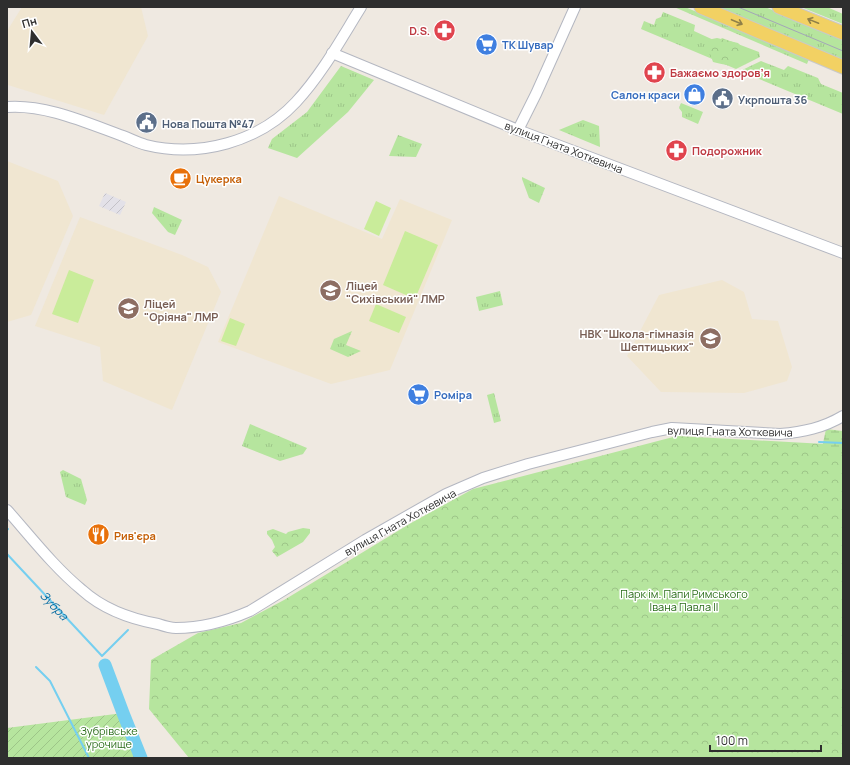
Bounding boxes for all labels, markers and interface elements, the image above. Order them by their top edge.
north arrow [12,12,52,52]
text: Пн [20,13,38,31]
one-way arrow [807,16,819,24]
pharmacy icon: D.S. [432,17,458,43]
one-way arrow [730,19,742,26]
place label: D.S. [409,23,430,38]
supermarket icon: ТК Шувар [474,31,500,57]
place label: ТК Шувар [502,37,554,52]
pharmacy icon: Бажаємо здоровʼя [642,59,668,85]
place label: Бажаємо здоровʼя [670,65,770,80]
shop icon: Салон краси [682,81,708,107]
public building icon: Укрпошта 36 [709,86,735,112]
place label: Салон краси [611,87,680,102]
place label: Укрпошта 36 [738,92,808,107]
public building icon: Нова Пошта №47 [133,110,159,136]
place label: Нова Пошта №47 [162,116,254,131]
street label: вулиця Гната Хоткевича [503,118,625,176]
pharmacy icon: Подорожник [664,137,690,163]
place label: Подорожник [692,143,763,158]
cafe icon: Цукерка [168,165,194,191]
place label: Цукерка [196,171,242,186]
school or university icon: Ліцей "Сихівський" ЛМР [318,278,344,304]
place label: Ліцей "Сихівський" ЛМР [346,278,445,306]
school or university icon: Ліцей "Оріяна" ЛМР [115,296,141,322]
place label: Ліцей "Оріяна" ЛМР [144,296,218,324]
place label: НВК "Школа-гімназія Шептицьких" [580,326,694,354]
school or university icon: НВК "Школа-гімназія Шептицьких" [697,326,723,352]
supermarket icon: Роміра [405,381,431,407]
place label: Роміра [434,387,472,402]
street label: вулиця Гната Хоткевича [667,422,793,440]
street label: вулиця Гната Хоткевича [341,485,459,559]
restaurant icon: Рив'єра [85,522,111,548]
place label: Рив'єра [114,528,156,543]
park label: Парк ім. Папи Римського Івана Павла ІІ [620,586,748,614]
water label: Зубра [37,587,74,625]
park label: Зубрівське урочище [80,723,138,751]
scale bar [710,727,821,753]
text: 100 m [716,732,748,749]

